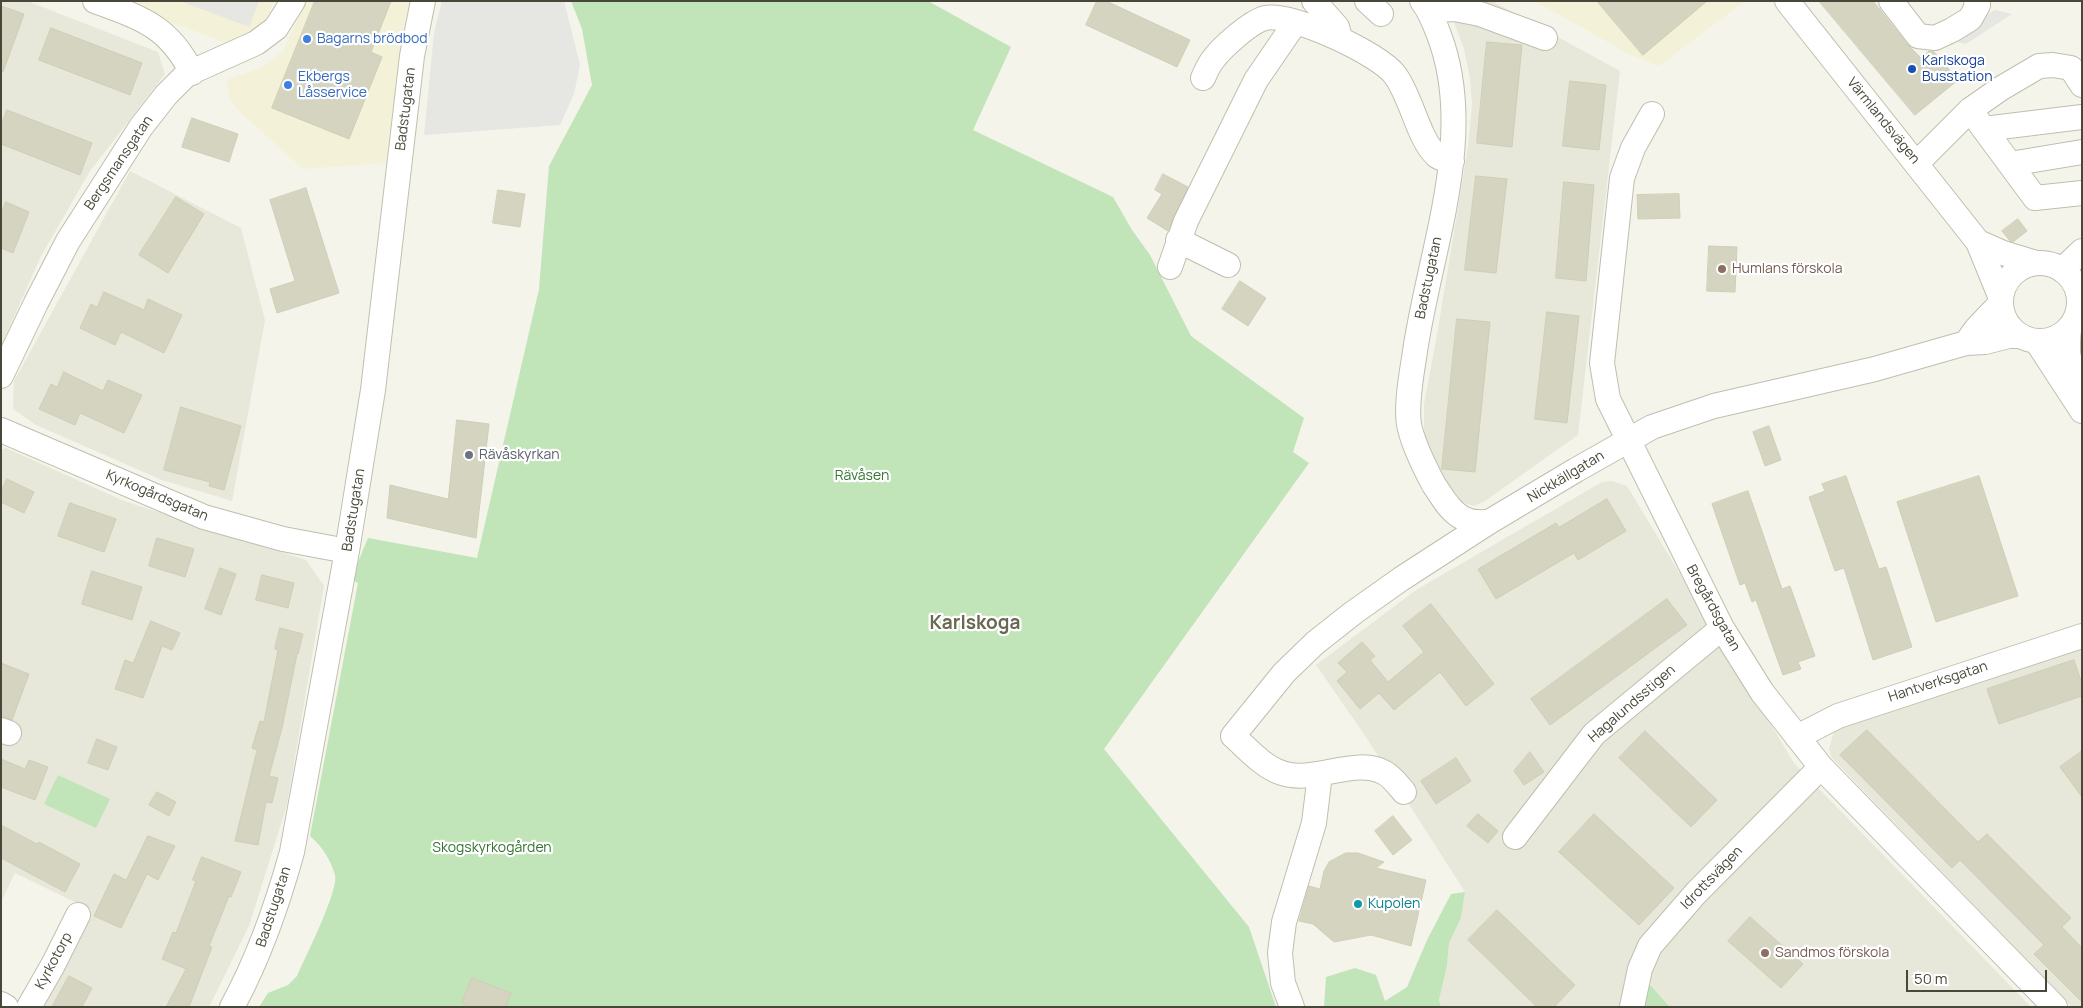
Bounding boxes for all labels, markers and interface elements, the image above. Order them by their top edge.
place label: Bagarns brödbod [317,31,428,47]
marker: Bagarns brödbod [301,33,313,45]
place label: Karlskoga Busstation [1922,53,1992,85]
marker: Karlskoga Busstation [1906,63,1918,75]
street label: Badstugatan [393,66,419,152]
place label: Ekbergs Låsservice [298,69,367,102]
street label: Värmlandsvägen [1843,74,1923,168]
marker: Ekbergs Låsservice [282,79,294,91]
street label: Bergsmansgatan [81,113,157,213]
street label: Badstugatan [1412,235,1446,321]
place label: Humlans förskola [1732,261,1842,277]
marker: Humlans förskola [1716,263,1728,275]
place label: Rävåskyrkan [479,447,560,463]
street label: Nickkällgatan [1525,448,1607,506]
marker: Rävåskyrkan [463,449,475,461]
street label: Kyrkogårdsgatan [103,467,211,525]
street label: Badstugatan [339,467,369,553]
park label: Rävåsen [835,468,889,484]
street label: Bregårdsgatan [1682,562,1744,654]
district label: Karlskoga [930,613,1020,635]
street label: Hantverksgatan [1886,658,1990,706]
street label: Hagalundsstigen [1585,662,1679,746]
park label: Skogskyrkogården [432,840,552,856]
street label: Idrottsvägen [1678,843,1746,913]
street label: Badstugatan [253,865,295,949]
place label: Kupolen [1368,896,1420,912]
marker: Kupolen [1352,898,1364,910]
street label: Kyrkotorp [32,930,76,992]
place label: Sandmos förskola [1775,945,1889,961]
marker: Sandmos förskola [1759,947,1771,959]
scale bar [1908,960,2049,992]
text: 50 m [1914,968,1948,989]

